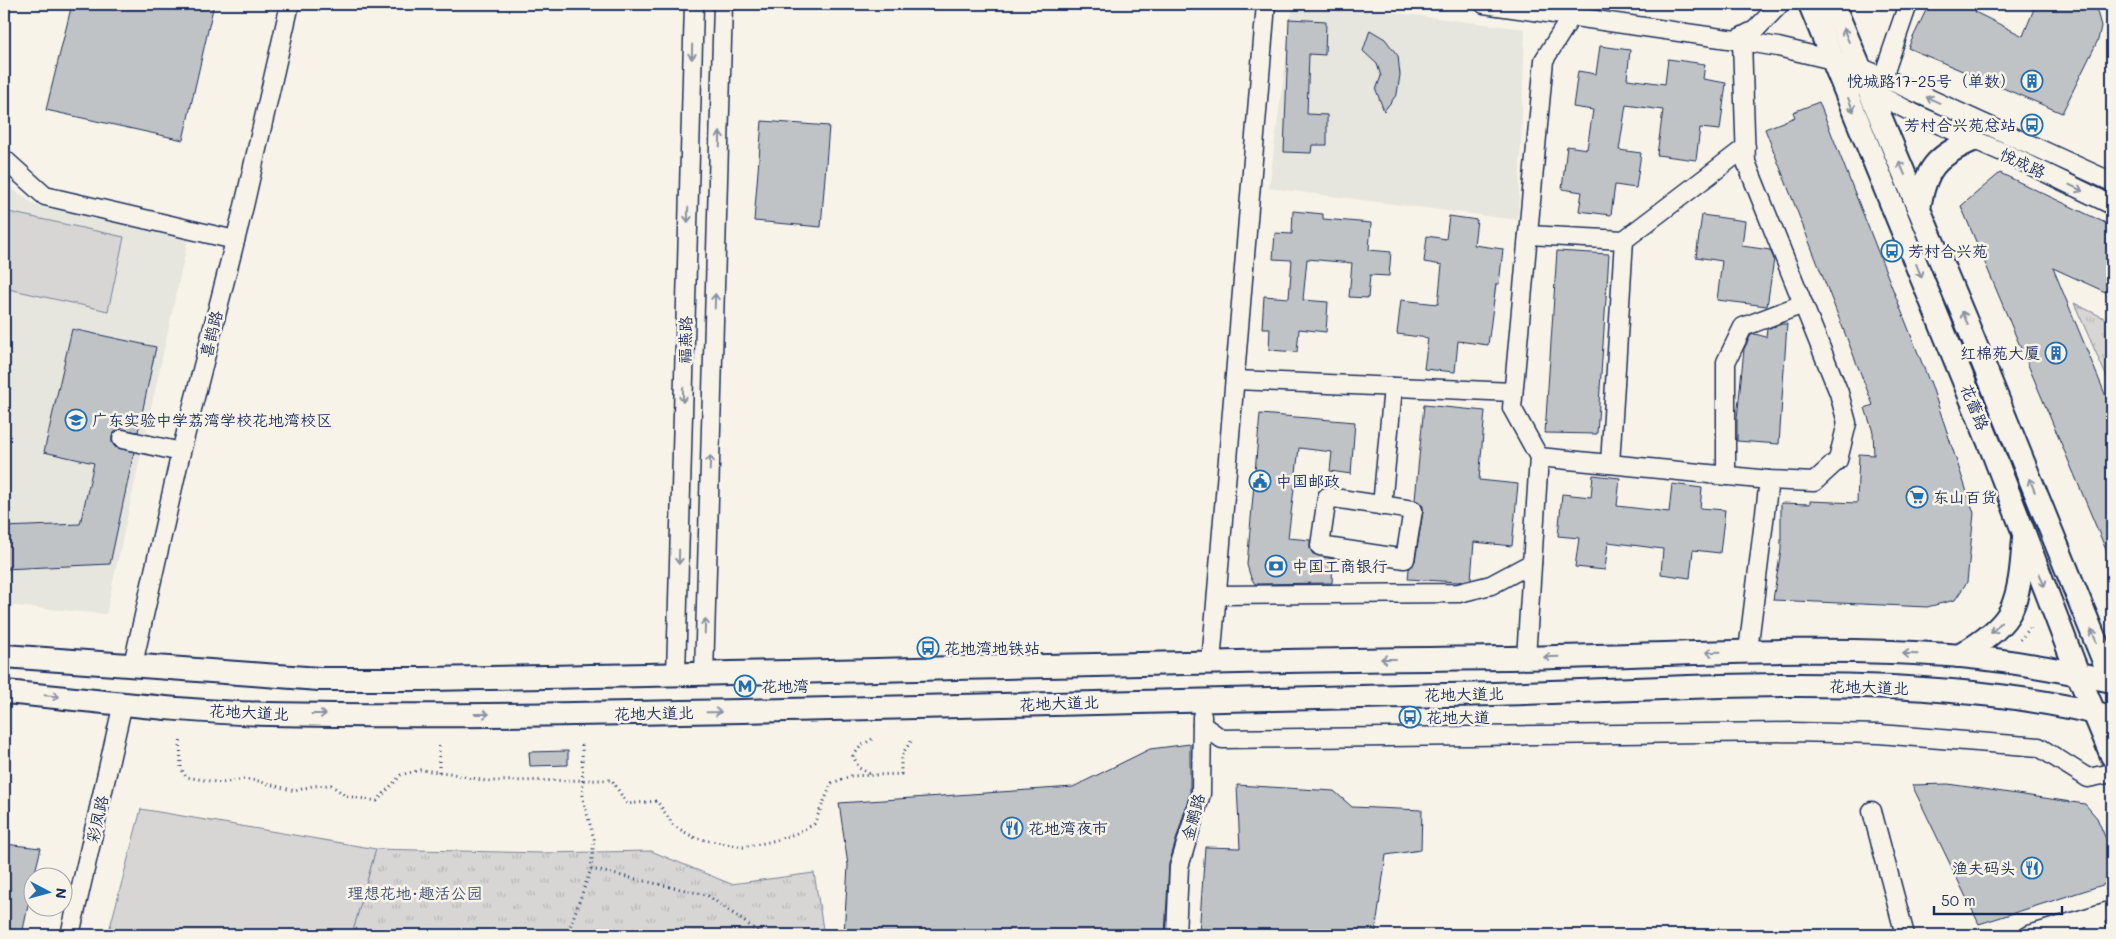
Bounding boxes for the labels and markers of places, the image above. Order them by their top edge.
building icon: 悦城路17-25号（单数） [2020,69,2044,93]
place label: 悦城路17-25号（单数） [1847,70,2016,91]
bus stop icon: 芳村合兴苑总站 [2020,113,2044,137]
place label: 芳村合兴苑总站 [1904,114,2016,135]
bus stop icon: 芳村合兴苑 [1880,239,1904,263]
place label: 芳村合兴苑 [1908,240,1988,261]
building icon: 红棉苑大厦 [2044,341,2068,365]
place label: 红棉苑大厦 [1960,342,2040,363]
school or university icon: 广东实验中学荔湾学校花地湾校区 [64,408,88,432]
place label: 广东实验中学荔湾学校花地湾校区 [92,409,332,430]
public building icon: 中国邮政 [1248,469,1272,493]
place label: 中国邮政 [1276,470,1340,491]
supermarket icon: 东山百货 [1905,485,1929,509]
place label: 东山百货 [1933,486,1997,507]
bank icon: 中国工商银行 [1264,554,1288,578]
place label: 中国工商银行 [1292,555,1388,576]
bus stop icon: 花地湾地铁站 [916,636,940,660]
place label: 花地湾地铁站 [944,637,1040,658]
metro station icon: 花地湾 [733,674,757,698]
place label: 花地湾 [761,675,809,696]
bus stop icon: 花地大道 [1398,705,1422,729]
place label: 花地大道 [1426,706,1490,727]
restaurant icon: 花地湾夜市 [1000,816,1024,840]
place label: 花地湾夜市 [1028,817,1108,838]
restaurant icon: 渔夫码头 [2020,856,2044,880]
place label: 渔夫码头 [1952,857,2016,878]

